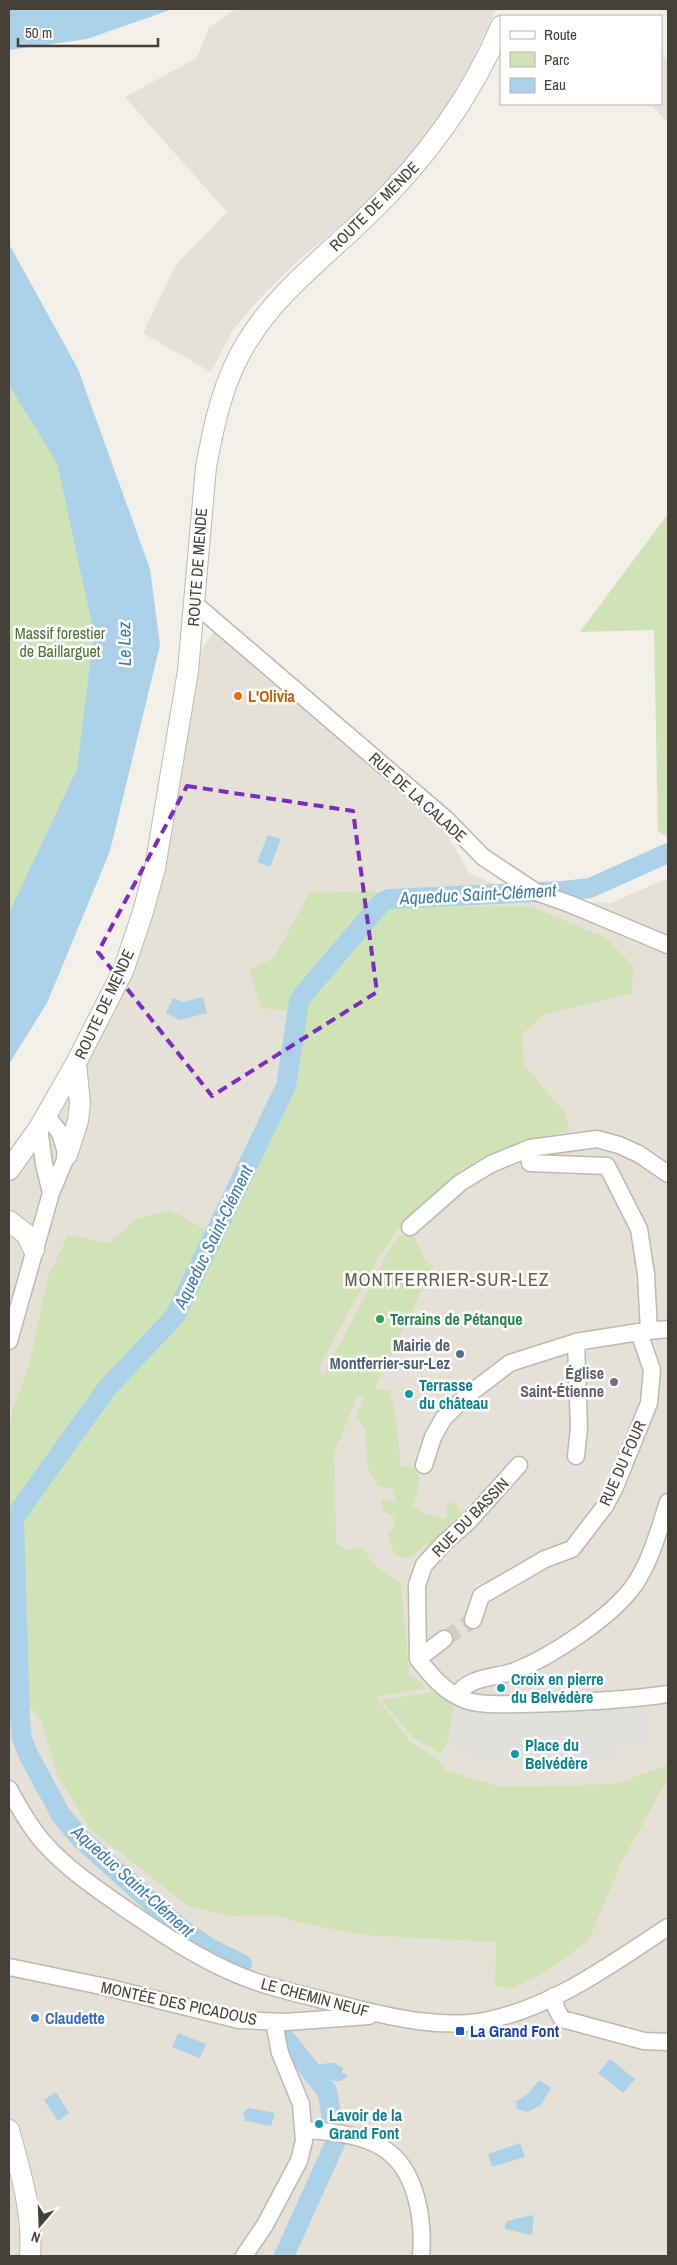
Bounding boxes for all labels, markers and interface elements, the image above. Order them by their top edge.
scale bar [18,15,158,47]
legend [500,15,662,105]
text: 50 m [25,22,52,43]
text: Route [544,24,577,45]
text: Parc [544,49,569,70]
text: Eau [544,74,566,95]
street label: ROUTE DE MENDE [324,156,424,256]
street label: ROUTE DE MENDE [182,507,212,627]
water label: Le Lez [111,621,137,666]
park label: Massif forestier de Baillarguet [15,622,106,662]
place label: L'Olivia [248,685,296,707]
marker: L'Olivia [232,690,244,702]
street label: RUE DE LA CALADE [364,747,472,847]
water label: Aqueduc Saint-Clément [398,877,558,911]
street label: ROUTE DE MENDE [69,946,139,1062]
water label: Aqueduc Saint-Clément [167,1160,259,1314]
district label: MONTFERRIER-SUR-LEZ [344,1266,550,1292]
place label: Terrains de Pétanque [390,1308,522,1330]
marker: Terrains de Pétanque [374,1313,386,1325]
place label: Mairie de Montferrier-sur-Lez [330,1334,450,1374]
marker: Mairie de Montferrier-sur-Lez [454,1348,466,1360]
place label: Église Saint-Étienne [520,1362,604,1402]
place label: Terrasse du château [419,1374,488,1414]
marker: Église Saint-Étienne [608,1376,620,1388]
marker: Terrasse du château [403,1388,415,1400]
street label: RUE DU FOUR [593,1416,651,1509]
street label: RUE DU BASSIN [427,1473,513,1561]
place label: Croix en pierre du Belvédère [511,1668,604,1708]
marker: Croix en pierre du Belvédère [495,1682,507,1694]
place label: Place du Belvédère [525,1734,588,1774]
marker: Place du Belvédère [509,1748,521,1760]
water label: Aqueduc Saint-Clément [66,1819,200,1943]
street label: LE CHEMIN NEUF [259,1972,371,2022]
street label: MONTÉE DES PICADOUS [99,1976,259,2030]
place label: Claudette [45,2007,105,2029]
marker: Claudette [29,2012,41,2024]
place label: La Grand Font [470,2020,560,2042]
marker: La Grand Font [454,2025,466,2037]
place label: Lavoir de la Grand Font [329,2104,403,2144]
marker: Lavoir de la Grand Font [313,2118,325,2130]
north arrow [15,2200,65,2250]
text: N [29,2227,43,2247]

